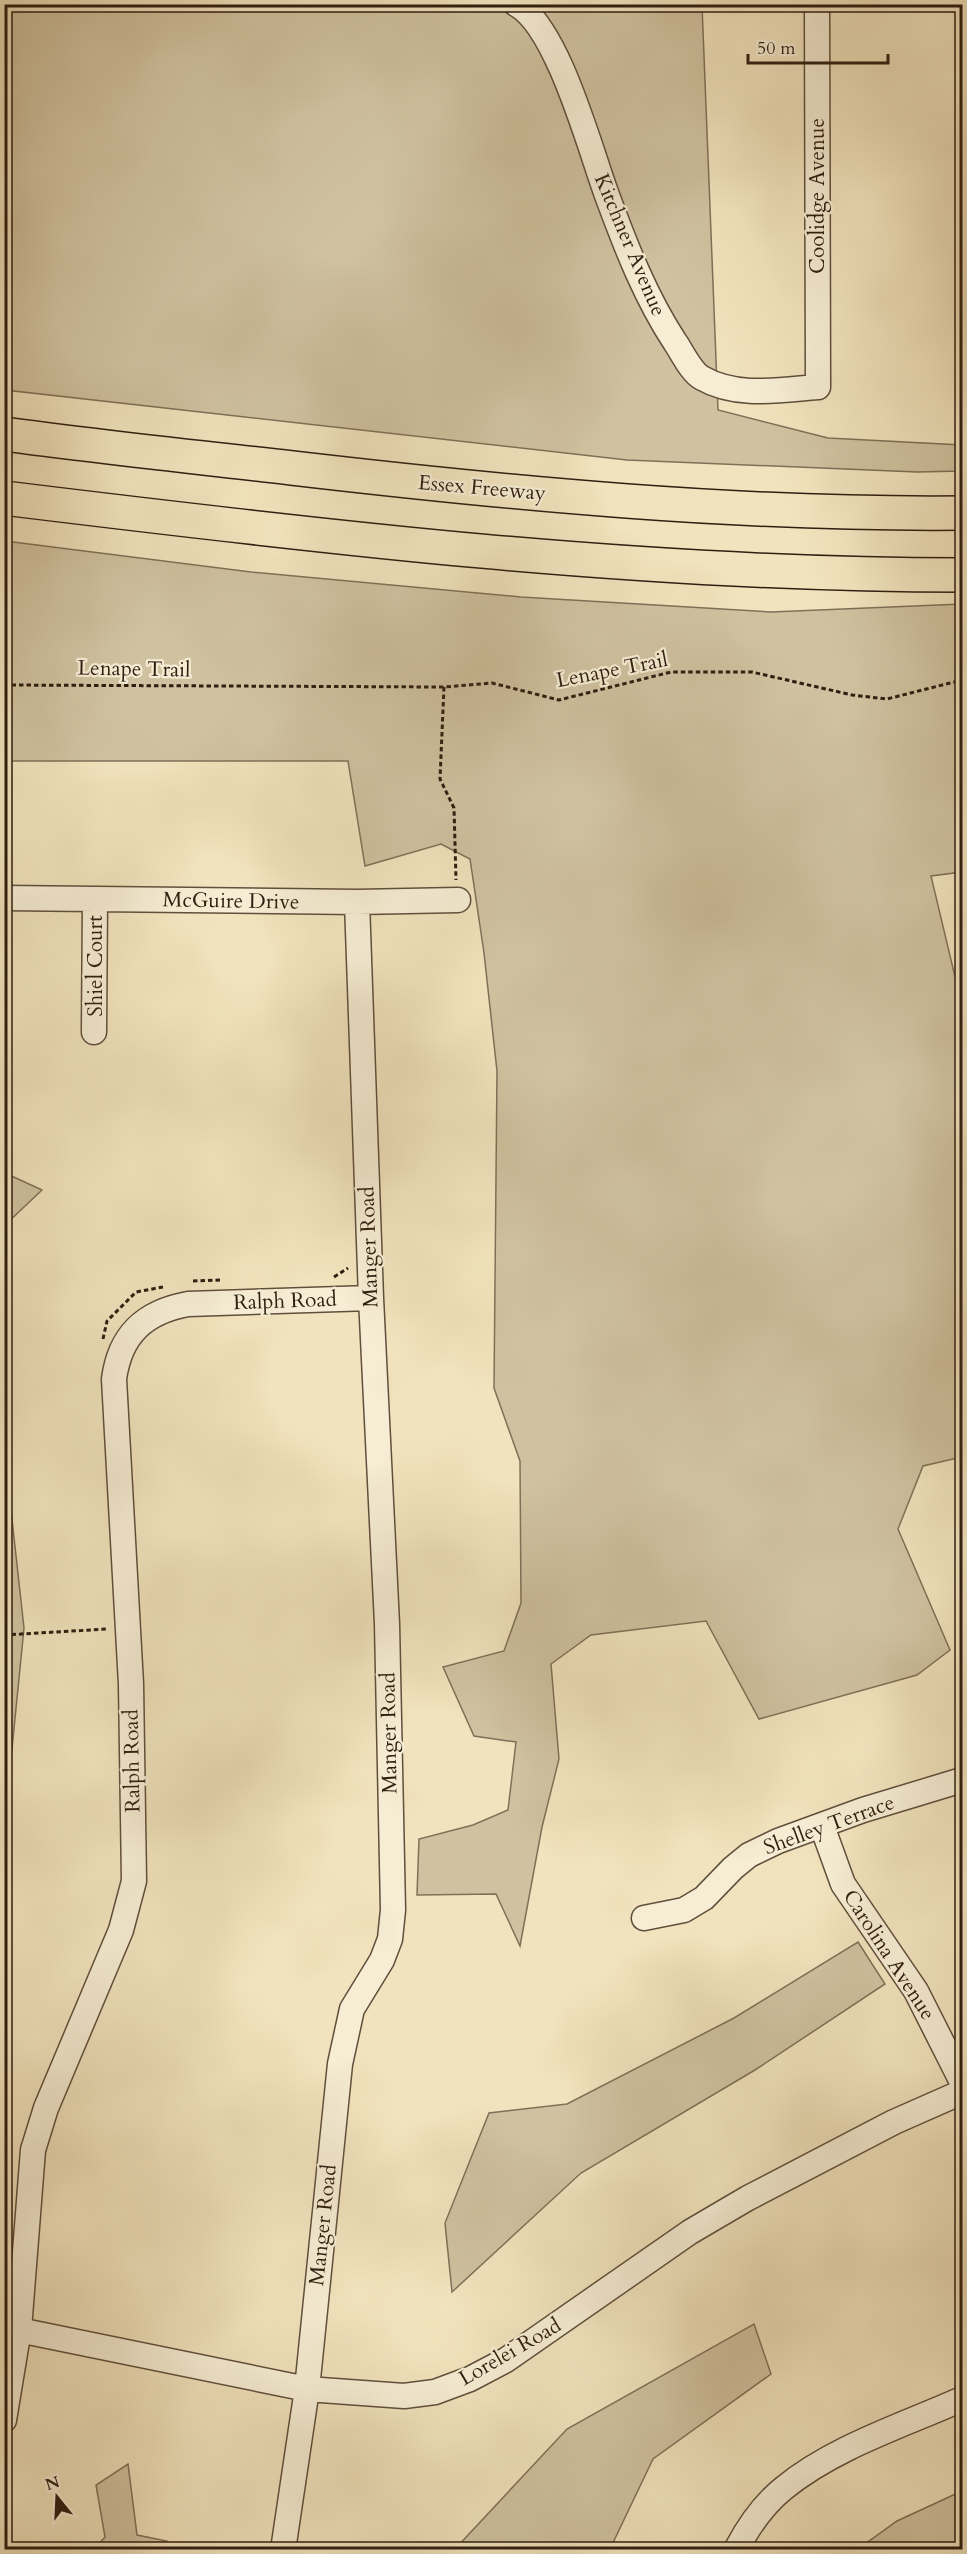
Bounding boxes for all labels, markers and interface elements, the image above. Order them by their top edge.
scale bar [748,27,888,65]
text: 50 m [757,36,796,61]
street label: Coolidge Avenue [803,118,832,274]
street label: Kitchner Avenue [587,169,673,321]
street label: Essex Freeway [417,468,547,508]
street label: Lenape Trail [554,645,670,695]
street label: Lenape Trail [77,654,191,684]
street label: McGuire Drive [162,885,300,917]
street label: Shiel Court [81,915,110,1017]
street label: Manger Road [352,1186,386,1308]
street label: Ralph Road [233,1285,337,1317]
street label: Manger Road [373,1672,405,1794]
street label: Ralph Road [117,1709,147,1813]
street label: Shelley Terrace [760,1788,898,1862]
street label: Carolina Avenue [836,1884,942,2026]
street label: Manger Road [302,2163,344,2287]
street label: Lorelei Road [453,2311,567,2393]
north arrow [27,2467,87,2527]
text: N [43,2471,63,2496]

